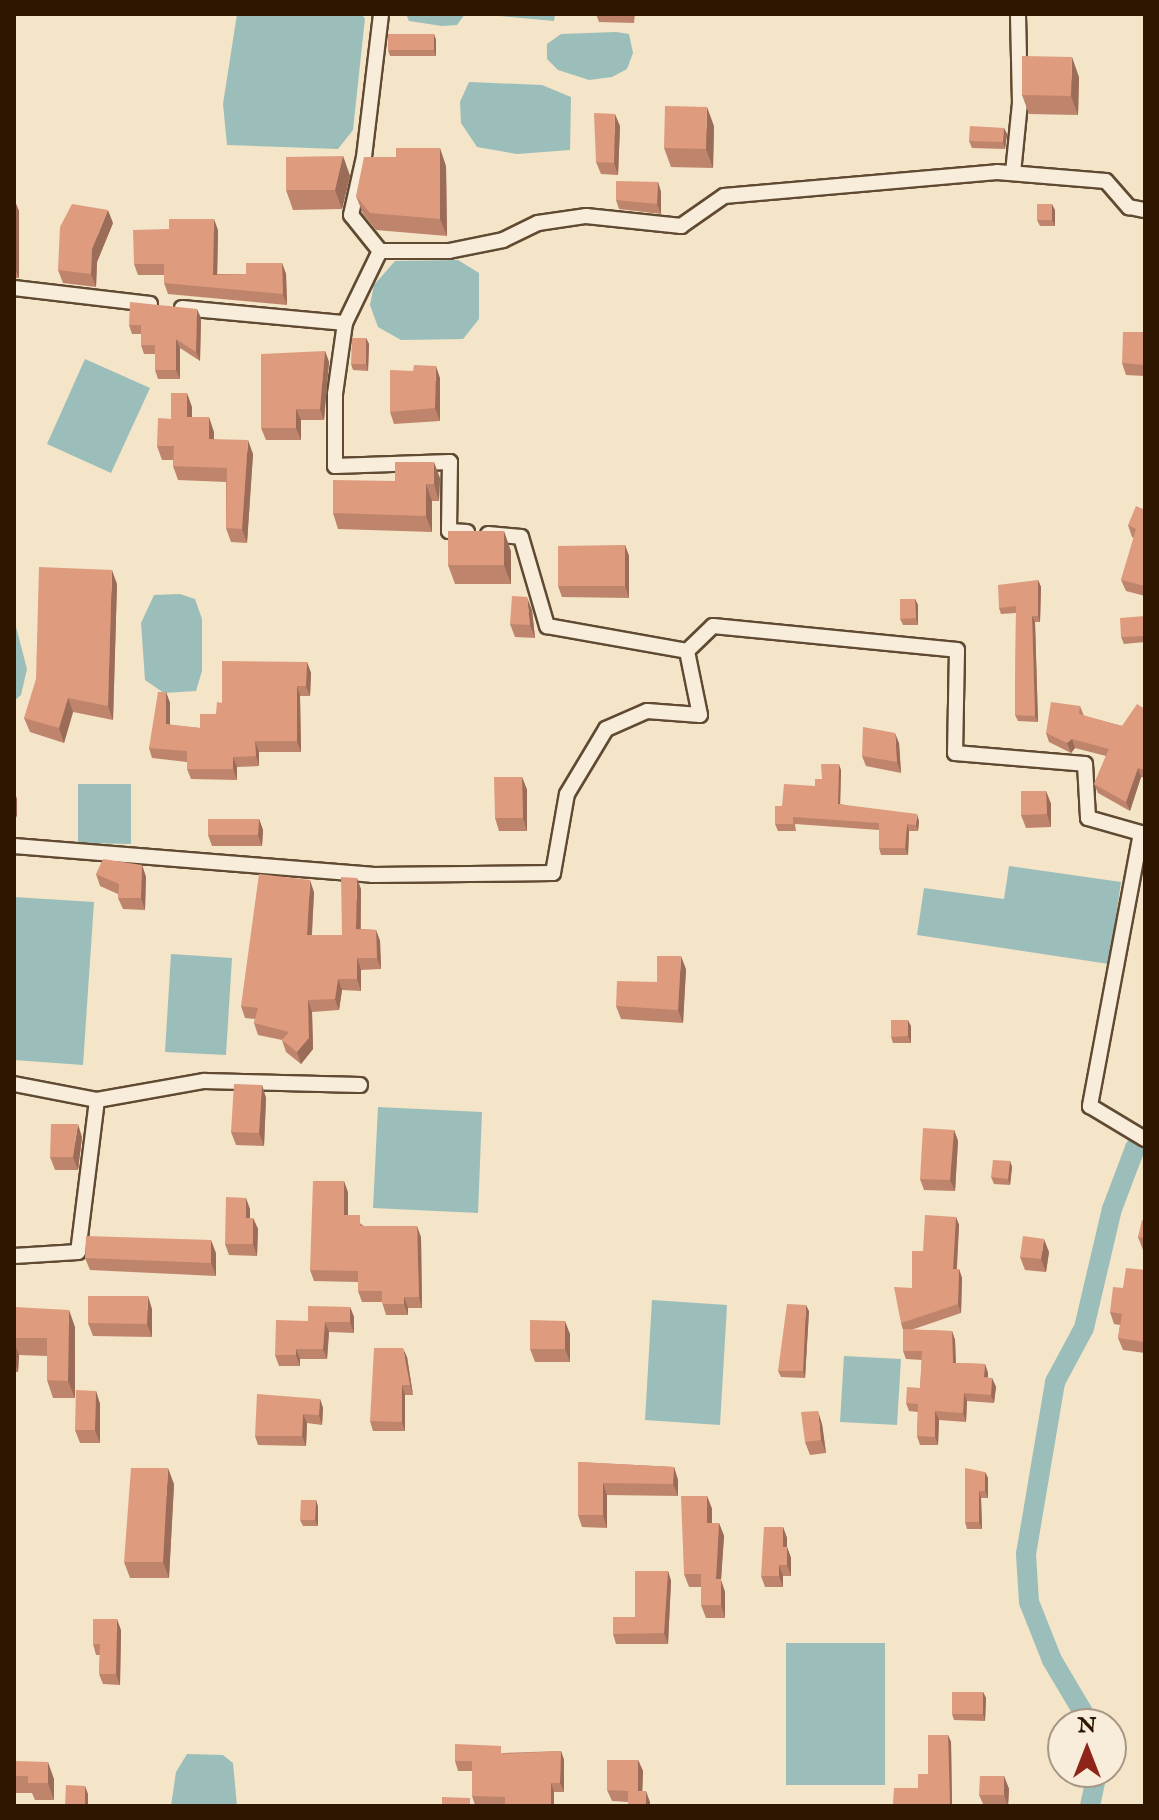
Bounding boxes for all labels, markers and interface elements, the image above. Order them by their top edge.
north arrow [1047,1708,1127,1788]
text: N [1077,1712,1097,1740]

